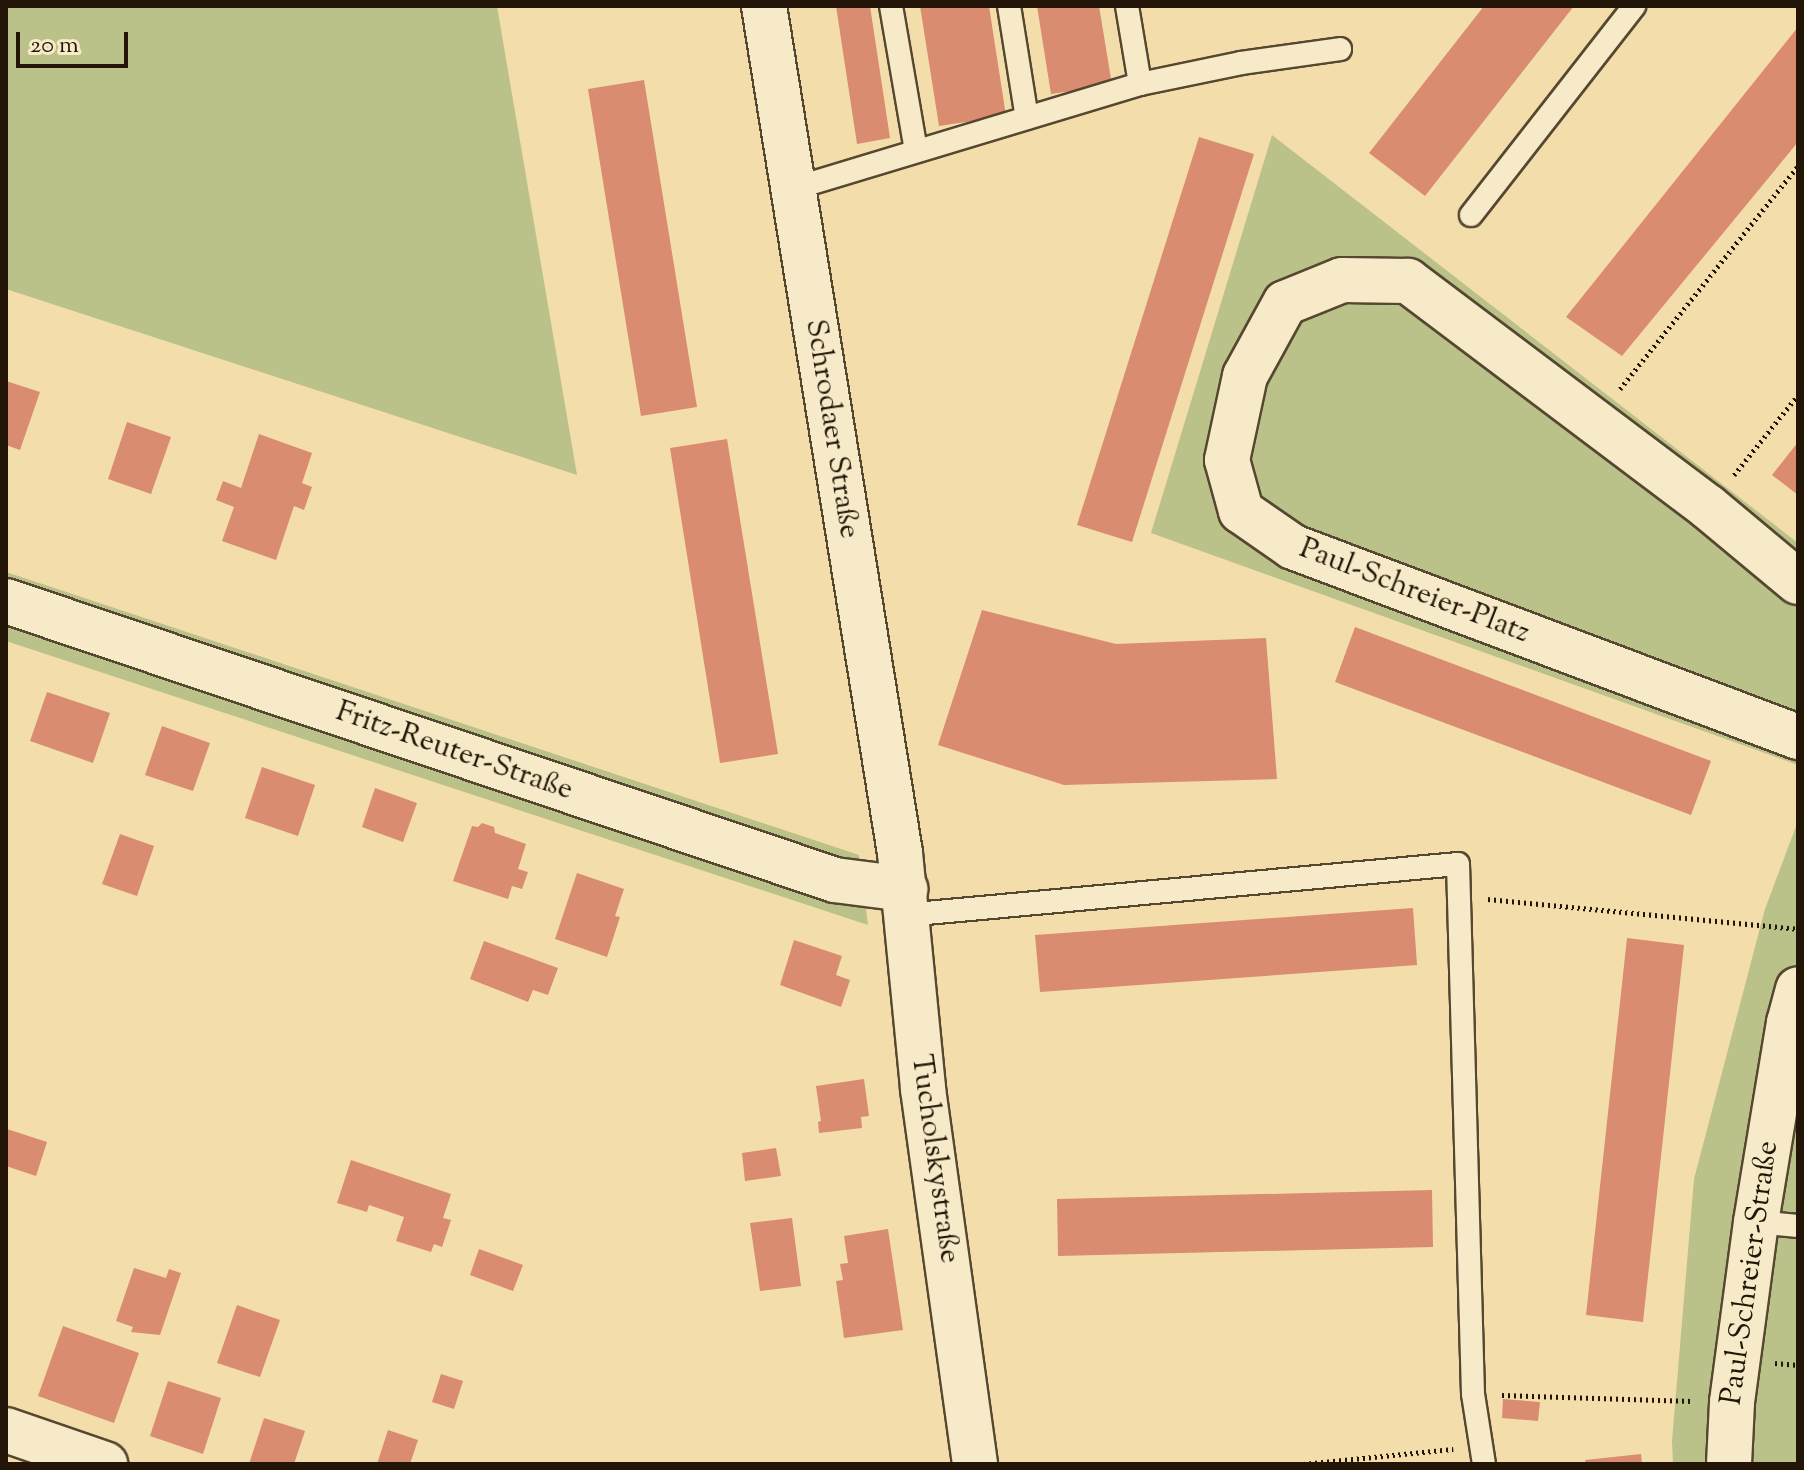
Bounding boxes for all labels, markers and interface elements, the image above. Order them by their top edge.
scale bar [20,16,132,66]
text: 20 m [30,29,79,63]
street label: Schrodaer Straße [796,317,866,541]
street label: Paul-Schreier-Platz [1294,532,1534,652]
street label: Fritz-Reuter-Straße [331,695,577,809]
street label: Tucholskystraße [902,1052,966,1266]
street label: Paul-Schreier-Straße [1715,1139,1787,1407]

